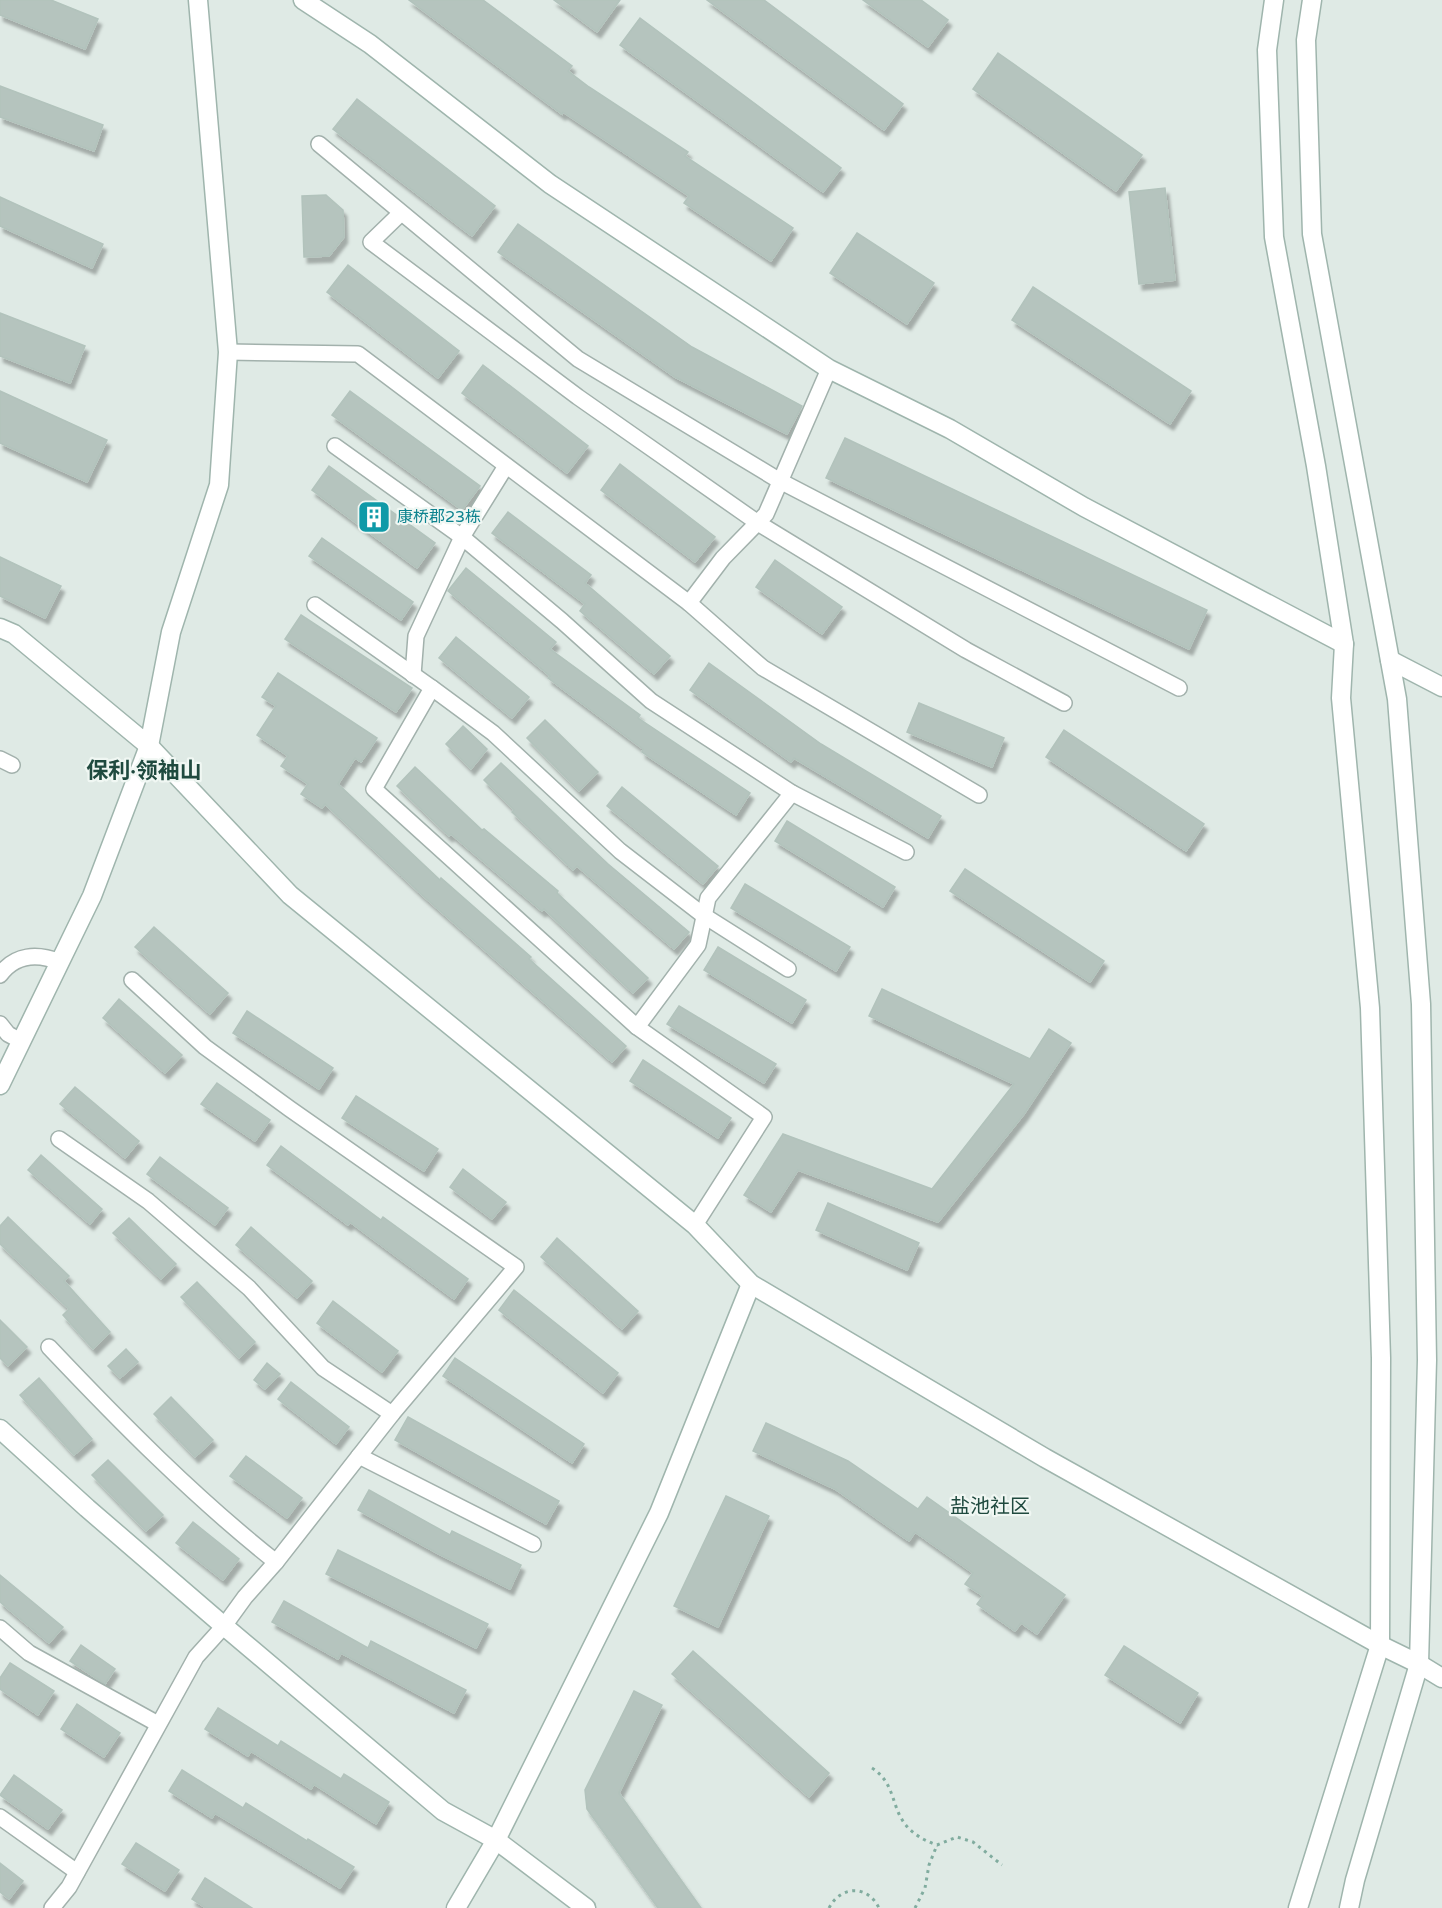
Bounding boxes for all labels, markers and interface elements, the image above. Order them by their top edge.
building icon: 康桥郡23栋 [356,499,392,535]
place label: 康桥郡23栋 [397,507,481,527]
district label: 保利·领袖山 [86,758,202,784]
district label: 盐池社区 [950,1495,1030,1519]

